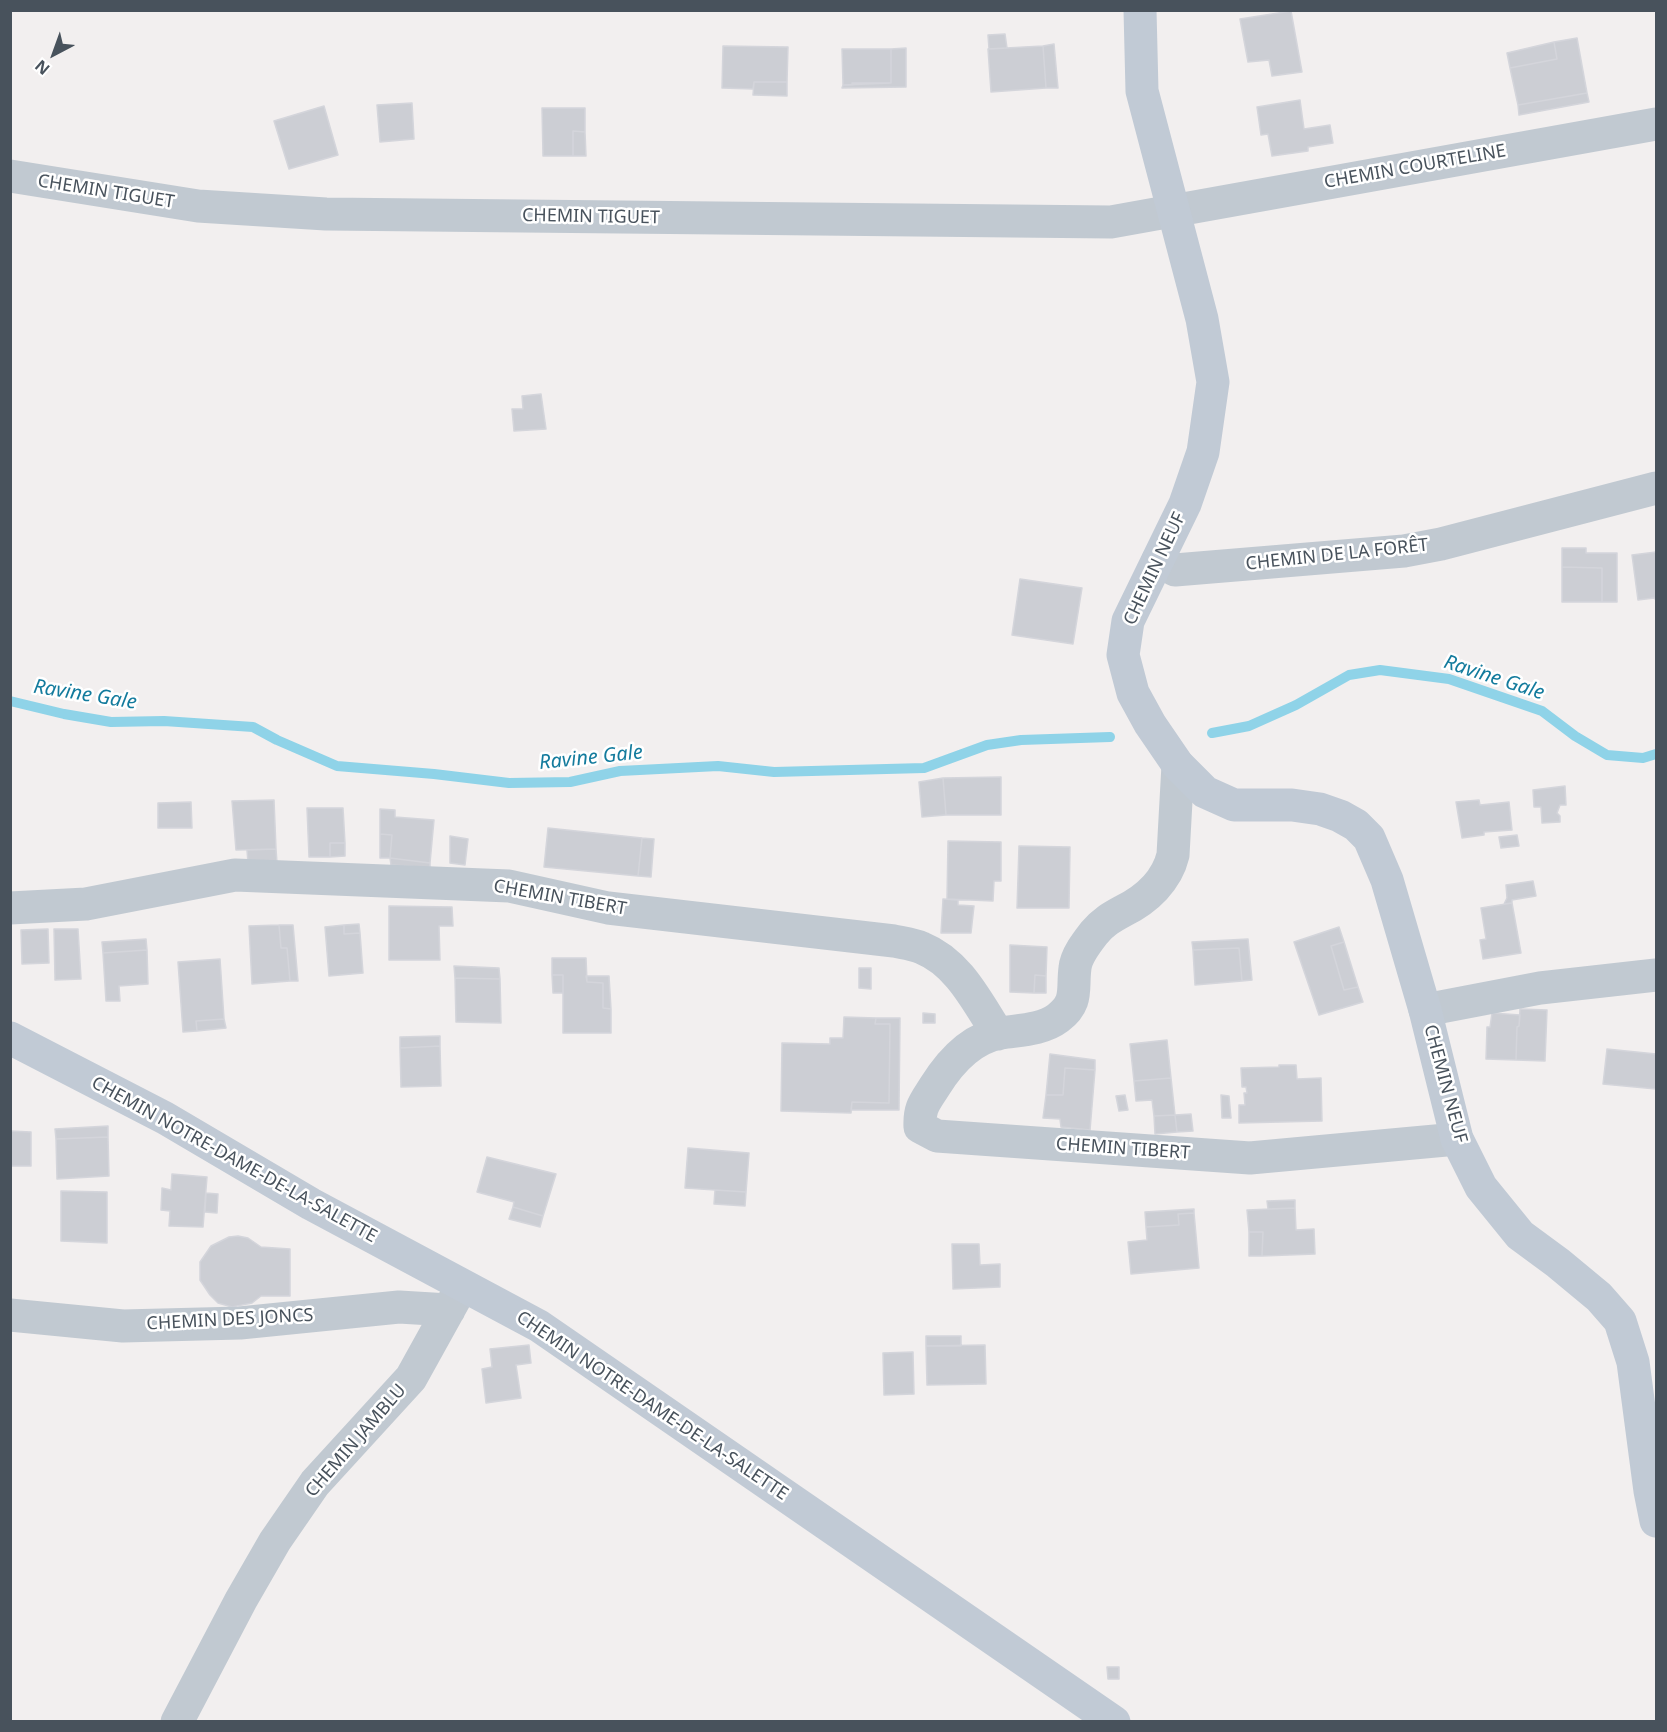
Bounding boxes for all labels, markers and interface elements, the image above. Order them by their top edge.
north arrow [24,24,84,84]
text: N [30,55,54,80]
street label: CHEMIN COURTELINE [1322,140,1508,194]
street label: CHEMIN TIGUET [36,171,176,213]
street label: CHEMIN TIGUET [522,205,660,229]
street label: CHEMIN NEUF [1119,509,1191,629]
street label: CHEMIN DE LA FORÊT [1245,535,1429,575]
water label: Ravine Gale [1441,650,1547,706]
water label: Ravine Gale [32,675,138,715]
water label: Ravine Gale [538,741,644,775]
street label: CHEMIN TIBERT [492,876,628,920]
street label: CHEMIN NEUF [1419,1022,1471,1146]
street label: CHEMIN NOTRE-DAME-DE-LA-SALETTE [88,1072,380,1248]
street label: CHEMIN TIBERT [1055,1134,1191,1164]
street label: CHEMIN DES JONCS [146,1305,314,1335]
street label: CHEMIN NOTRE-DAME-DE-LA-SALETTE [512,1307,792,1505]
street label: CHEMIN JAMBLU [301,1380,411,1502]

